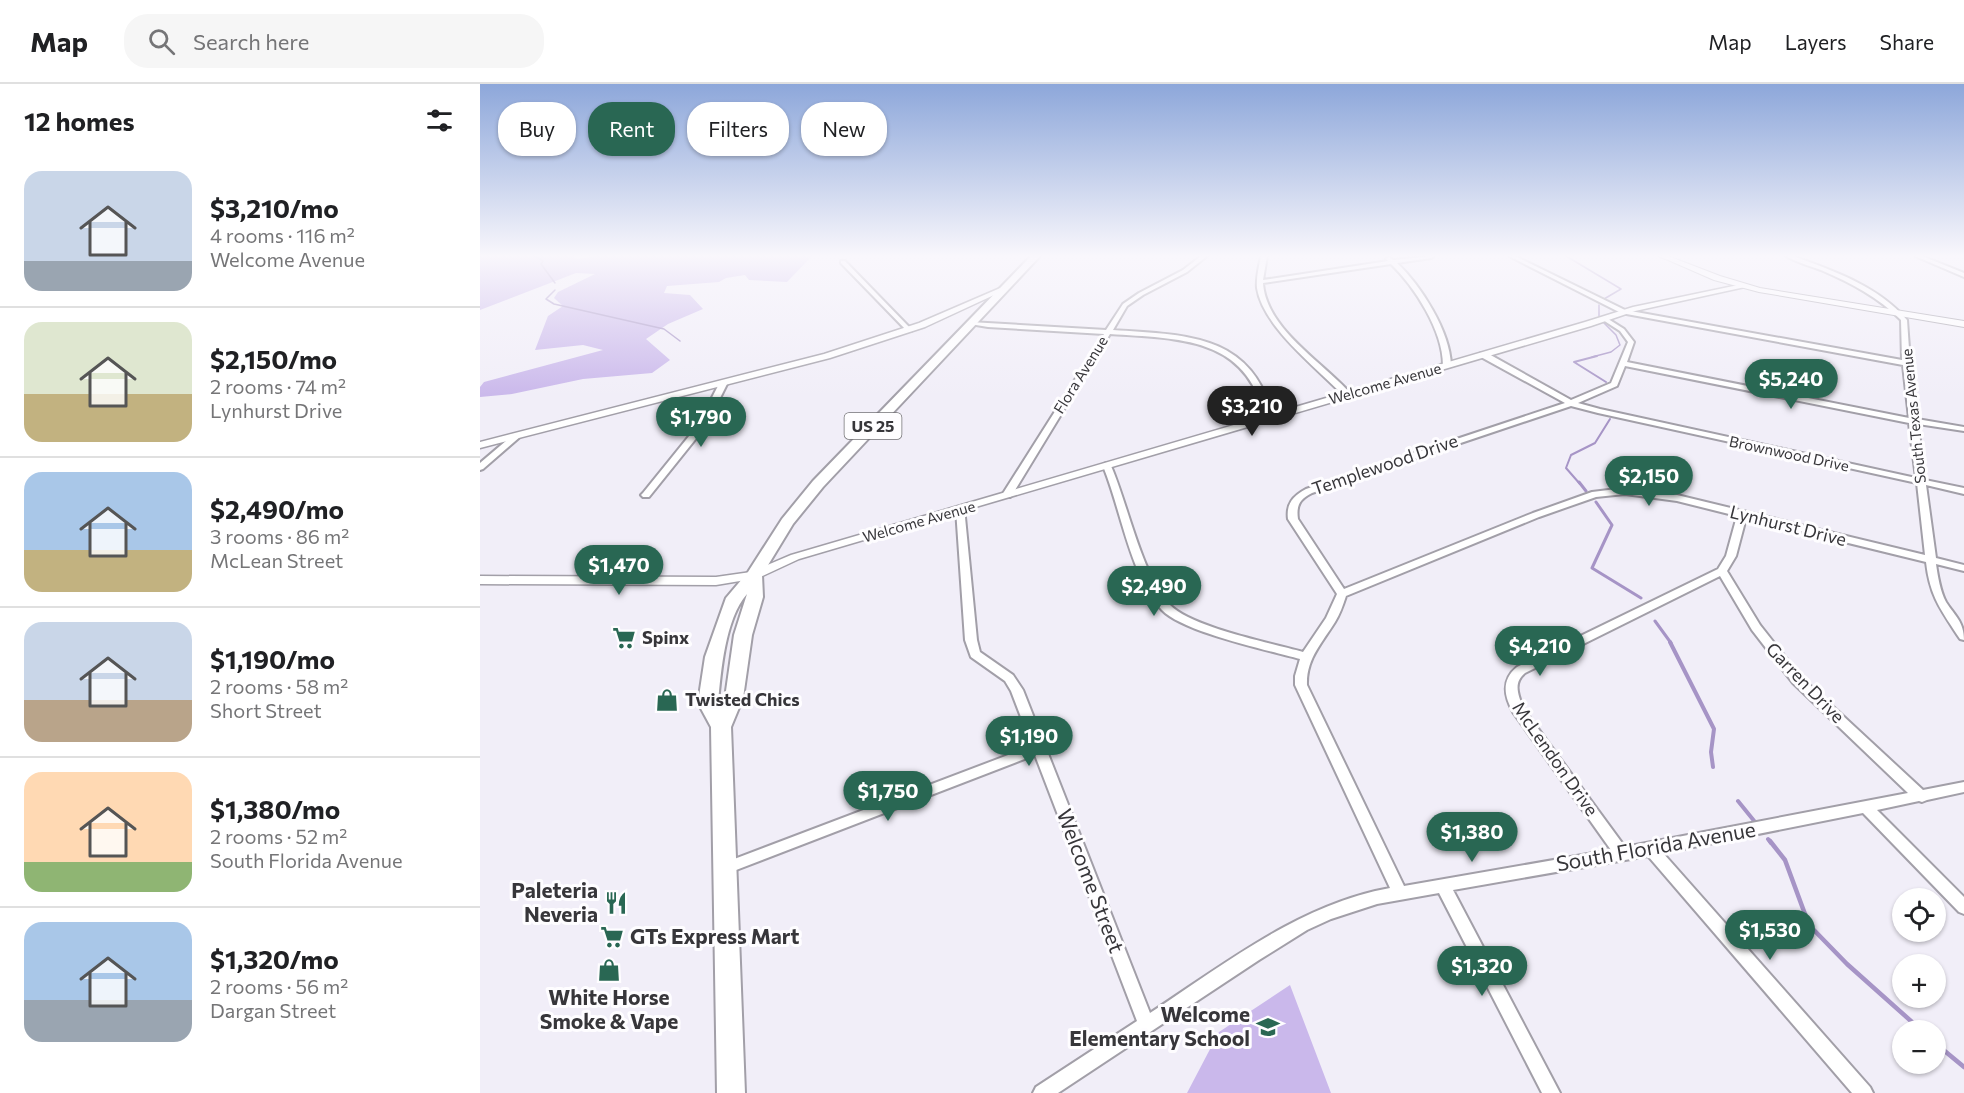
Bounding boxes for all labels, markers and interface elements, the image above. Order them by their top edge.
search box [124,14,544,68]
text: Map [30,24,88,58]
icon: search [145,25,178,58]
text: Search here [193,28,309,55]
text: Map [1708,29,1752,54]
text: Layers [1785,29,1847,54]
text: Share [1880,29,1934,54]
chip: Buy [498,102,576,156]
chip: Rent [588,102,675,156]
chip: Filters [687,102,789,156]
chip: New [801,102,887,156]
icon: filters [423,104,456,137]
text: 12 homes [24,105,135,136]
text: $3,210/mo [210,192,339,223]
icon: home [72,195,144,267]
text: 4 rooms · 116 m² [210,223,355,247]
text: Welcome Avenue [210,247,365,271]
street label: Flora Avenue [1049,332,1111,417]
text: $2,150/mo [210,343,337,374]
icon: home [72,346,144,418]
street label: South Texas Avenue [1897,348,1929,485]
street label: Welcome Avenue [1326,358,1443,408]
pin: $5,240 [1742,359,1840,410]
text: $5,240 [1759,366,1823,390]
text: 2 rooms · 74 m² [210,374,346,398]
pin: $3,210 [1203,386,1301,437]
text: $3,210 [1221,393,1283,417]
pin: $1,790 [652,397,750,448]
text: Lynhurst Drive [210,398,342,422]
text: $1,790 [670,404,732,428]
road number: US 25 [844,413,902,439]
street label: Templewood Drive [1309,429,1460,499]
street label: Brownwood Drive [1728,432,1851,475]
pin: $2,150 [1600,456,1698,507]
text: $2,150 [1619,463,1679,487]
text: $2,490/mo [210,493,344,524]
icon: home [72,496,144,568]
street label: Welcome Avenue [860,496,977,546]
street label: Lynhurst Drive [1728,500,1849,550]
text: 3 rooms · 86 m² [210,524,349,548]
pin: $1,470 [570,545,668,596]
text: McLean Street [210,548,343,572]
text: $1,470 [588,552,650,576]
pin: $2,490 [1105,566,1203,617]
text: $2,490 [1121,573,1187,597]
supermarket icon: Spinx [611,625,637,651]
place label: Spinx [642,626,689,648]
pin: $4,210 [1491,626,1589,677]
text: $4,210 [1509,633,1571,657]
street label: Garren Drive [1762,637,1850,727]
text: $1,190/mo [210,643,335,674]
icon: home [72,646,144,718]
text: 2 rooms · 58 m² [210,674,348,698]
shop icon: Twisted Chics [654,687,680,713]
place label: Twisted Chics [685,688,800,710]
street label: McLendon Drive [1508,697,1603,820]
text: Short Street [210,698,322,722]
pin: $1,190 [980,716,1078,767]
text: $1,190 [1000,723,1058,747]
pin: $1,750 [839,771,937,822]
text: $1,750 [857,778,919,802]
text: $1,380/mo [210,793,340,824]
icon: home [72,796,144,868]
street label: Welcome Street [1052,805,1130,956]
pin: $1,380 [1423,812,1521,863]
street label: South Florida Avenue [1554,816,1757,875]
text: $1,380 [1441,819,1503,843]
text: 2 rooms · 52 m² [210,824,347,848]
text: South Florida Avenue [210,848,402,872]
place label: Paleteria Neveria [511,877,598,926]
map controls [1892,888,1946,1074]
button: locate [1892,888,1946,942]
restaurant icon: Paleteria Neveria [603,890,629,916]
pin: $1,530 [1721,910,1819,961]
text: $1,530 [1739,917,1801,941]
place label: GTs Express Mart [630,923,799,948]
supermarket icon: GTs Express Mart [599,924,625,950]
text: $1,320/mo [210,943,339,974]
icon: home [72,946,144,1018]
pin: $1,320 [1433,946,1531,997]
text: $1,320 [1451,953,1513,977]
button: + [1892,954,1946,1008]
shop icon: White Horse Smoke & Vape [596,957,622,983]
text: 2 rooms · 56 m² [210,974,348,998]
place label: White Horse Smoke & Vape [540,984,678,1033]
text: Dargan Street [210,998,336,1022]
place label: Welcome Elementary School [1069,1001,1250,1050]
school or university icon: Welcome Elementary School [1255,1014,1281,1040]
button: − [1892,1020,1946,1074]

